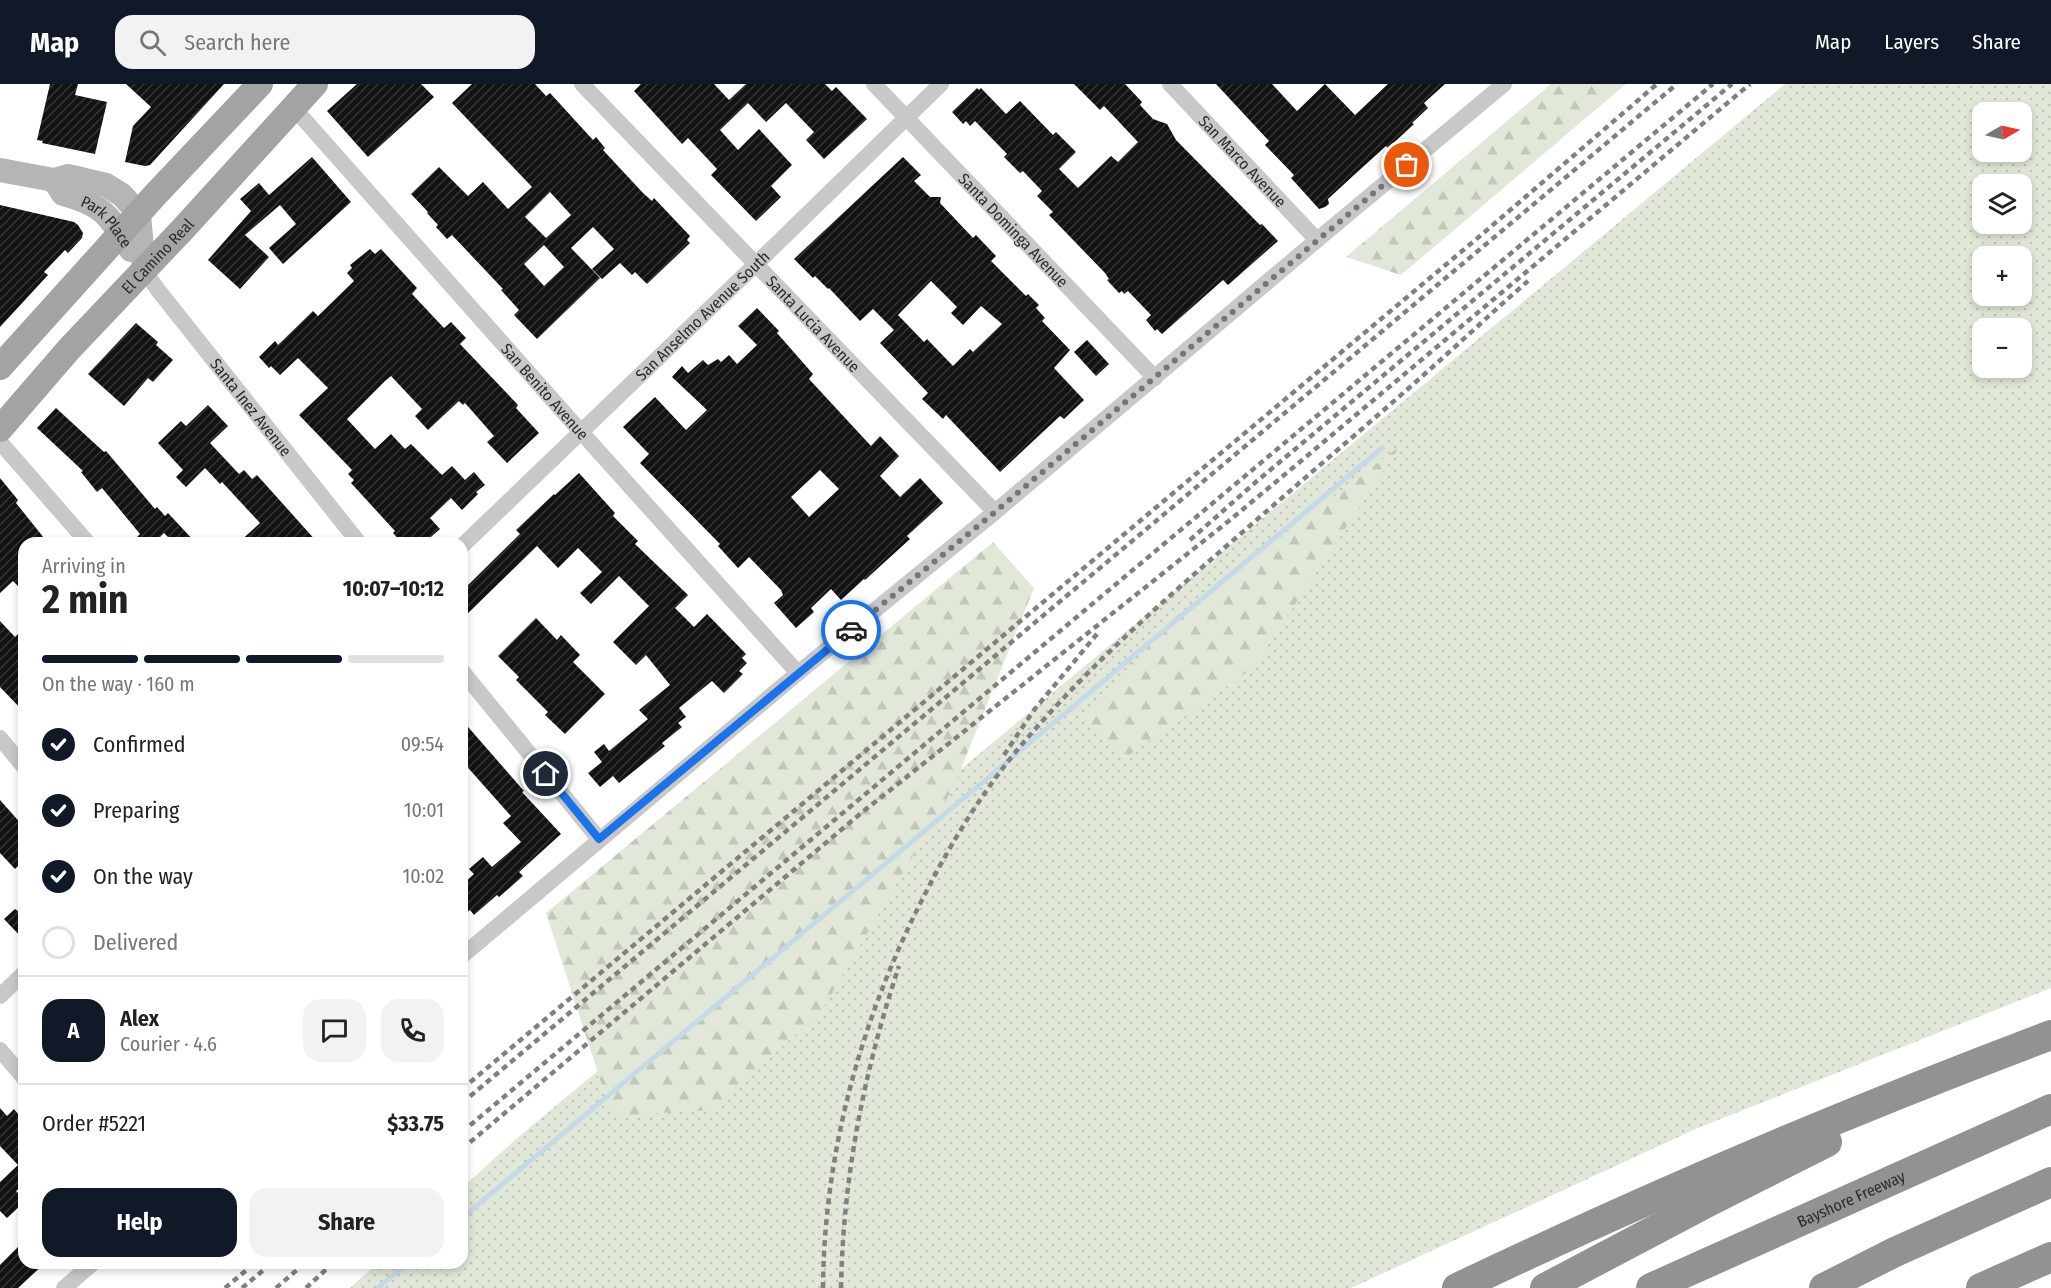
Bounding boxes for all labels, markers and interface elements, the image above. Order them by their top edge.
search box [115,15,535,69]
text: Map [30,26,79,59]
icon: search [136,26,169,59]
text: Search here [184,29,290,56]
text: Map [1815,29,1851,55]
text: Layers [1884,29,1939,55]
text: Share [1972,29,2021,55]
north arrow [1972,102,2032,162]
map controls [1972,102,2032,378]
street label: San Marco Avenue [1195,111,1291,211]
pin [1381,139,1432,190]
icon: bag [1390,148,1423,181]
street label: Santa Dominga Avenue [955,169,1072,291]
button: layers [1972,174,2032,234]
street label: Park Place [78,191,136,251]
street label: El Camino Real [117,214,197,297]
button: + [1972,246,2032,306]
street label: San Anselmo Avenue South [631,247,773,384]
street label: Santa Lucia Avenue [762,271,864,376]
button: − [1972,318,2032,378]
street label: San Benito Avenue [497,339,593,444]
street label: Santa Inez Avenue [206,354,296,460]
text: Arriving in [42,554,126,578]
text: 10:07–10:12 [343,575,444,602]
text: 2 min [42,577,128,623]
courier [821,600,881,660]
icon: car [835,614,868,647]
text: On the way · 160 m [42,672,195,696]
icon: check [42,728,75,761]
text: Confirmed [93,731,186,758]
text: 09:54 [401,732,444,756]
pin [520,748,571,799]
icon: home [529,757,562,790]
icon: check [42,794,75,827]
text: Preparing [93,797,179,824]
text: 10:01 [404,798,444,822]
icon: check [42,860,75,893]
text: On the way [93,863,193,890]
text: 10:02 [403,864,444,888]
text: Delivered [93,929,178,956]
button: chat [303,999,366,1062]
button: phone [381,999,444,1062]
text: Alex [120,1005,159,1032]
text: A [68,1017,79,1044]
text: Courier · 4.6 [120,1032,217,1056]
text: Order #5221 [42,1110,146,1137]
text: $33.75 [387,1110,444,1137]
street label: Bayshore Freeway [1794,1166,1909,1231]
button: Help [42,1188,237,1257]
button: Share [249,1188,444,1257]

